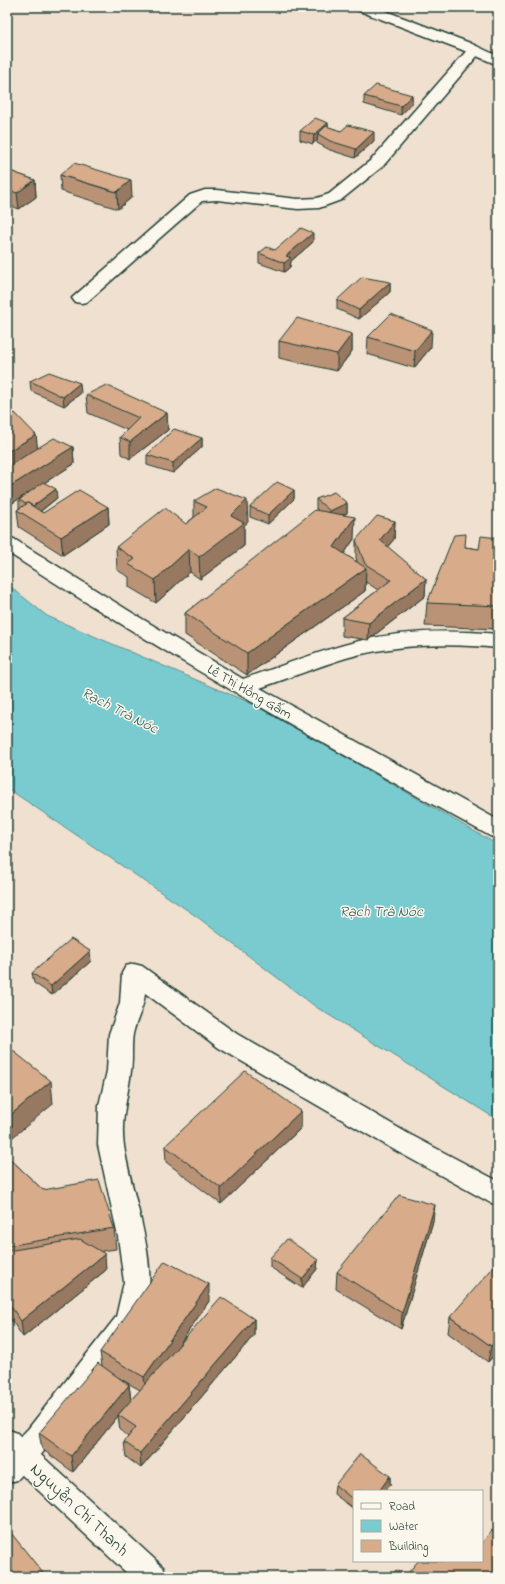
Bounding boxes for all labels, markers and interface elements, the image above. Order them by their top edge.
street label: Lê Thị Hồng Gấm [202,659,296,726]
water label: Rạch Trà Nóc [78,682,163,740]
water label: Rạch Trà Nóc [339,901,424,923]
street label: Nguyễn Chí Thanh [23,1458,134,1564]
legend [353,1490,483,1562]
text: Road [389,1498,415,1516]
text: Water [389,1518,418,1536]
text: Building [388,1538,428,1557]

